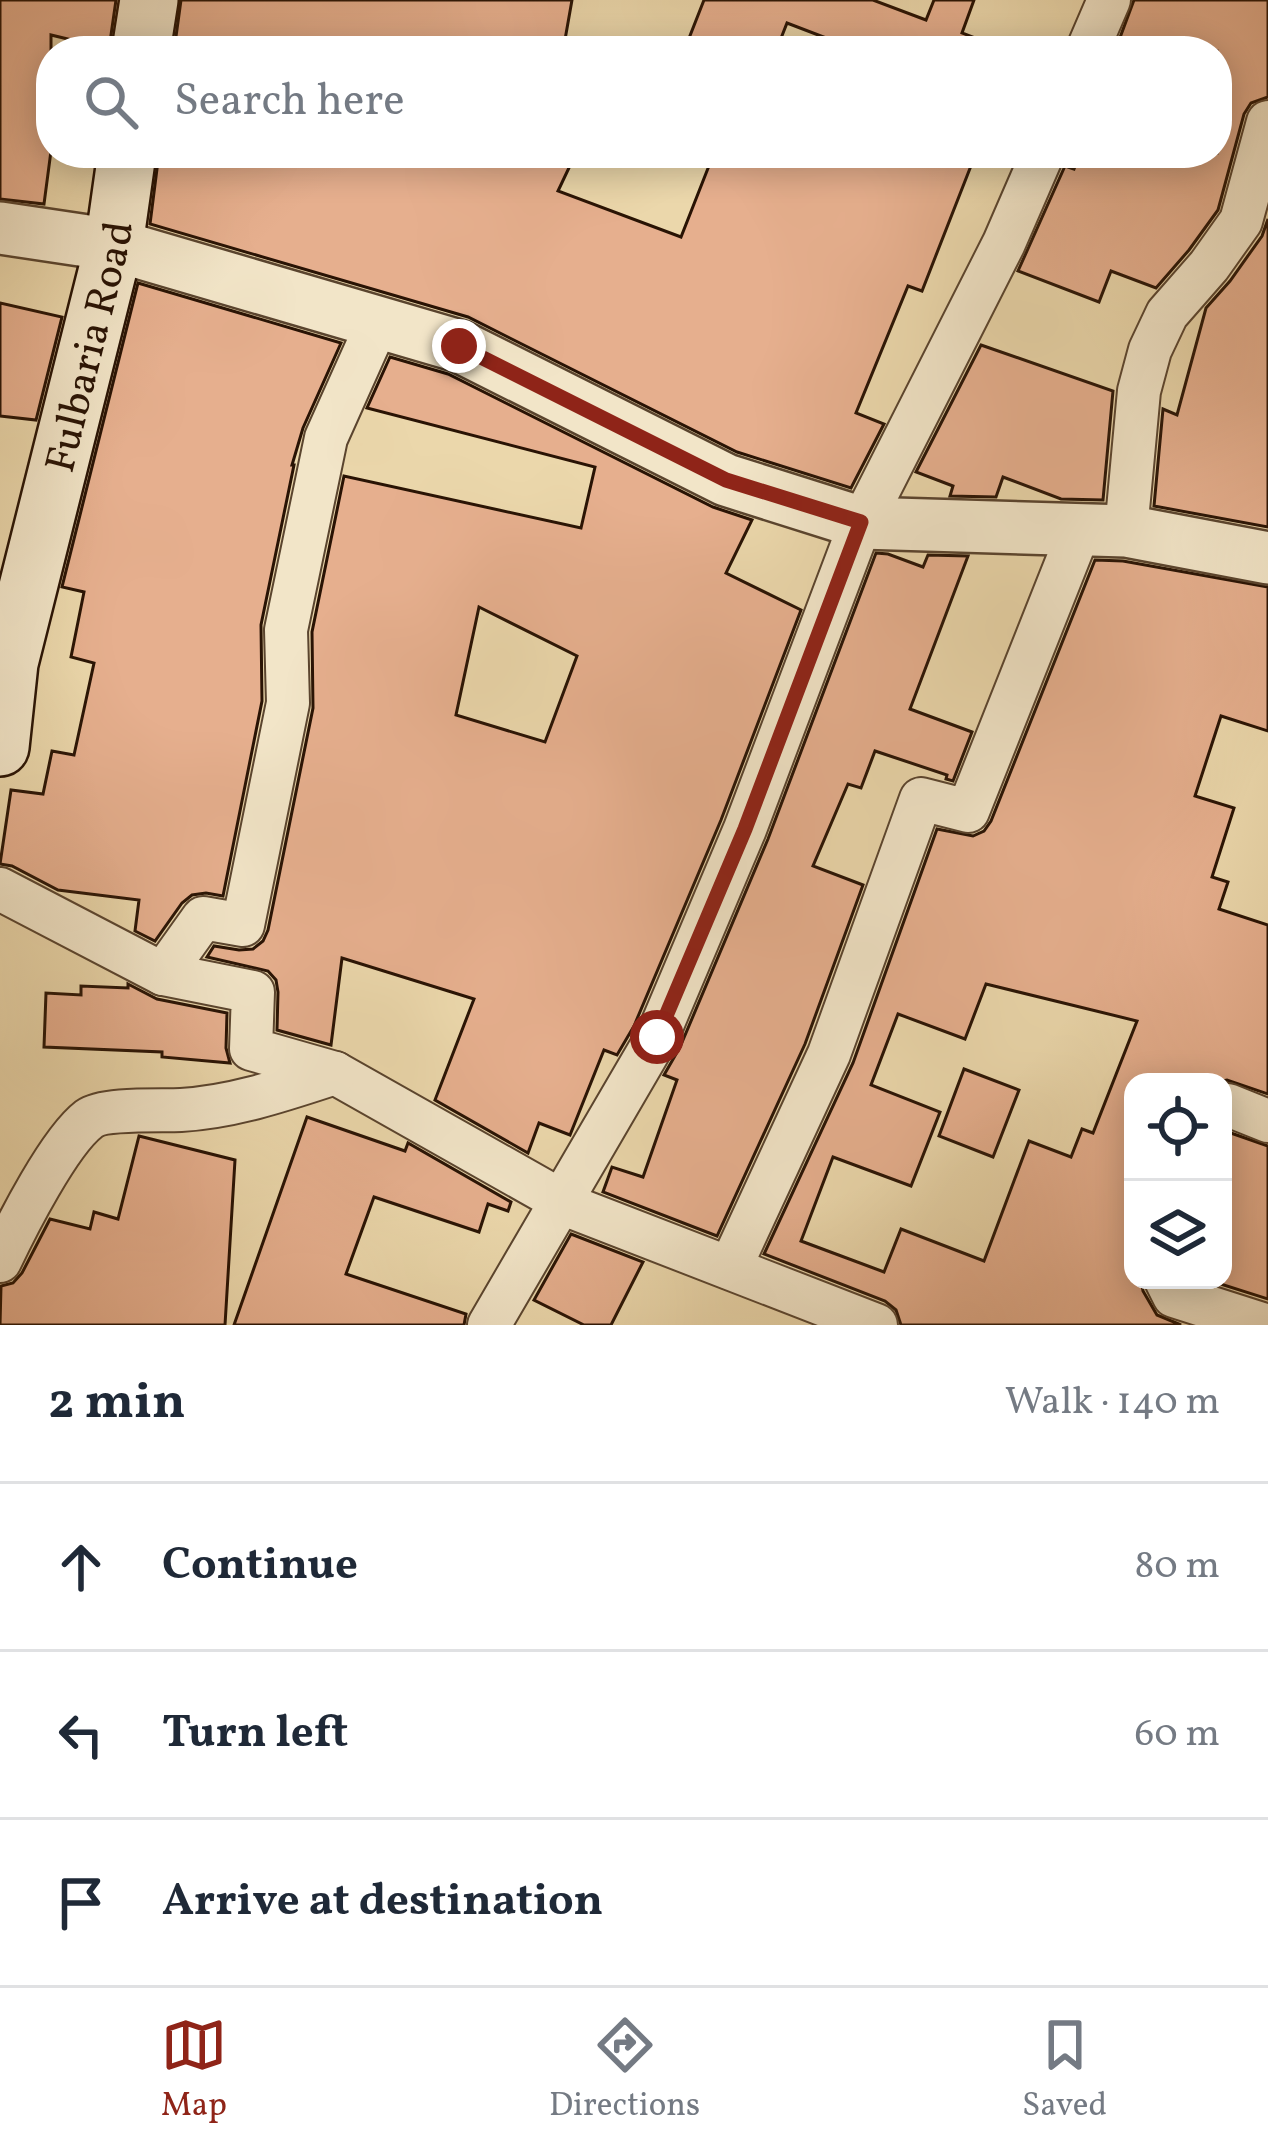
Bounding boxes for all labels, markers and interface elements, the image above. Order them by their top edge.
search box [36,36,1232,168]
icon: search [78,69,144,135]
text: Search here [174,71,405,134]
street label: Fulbaria Road [33,218,151,479]
route end [432,319,486,373]
route start [630,1010,684,1064]
map controls [1124,1073,1232,1289]
button: locate [1124,1073,1232,1181]
button: layers [1124,1181,1232,1289]
text: 2 min [48,1368,186,1439]
text: Walk · 140 m [1005,1376,1220,1430]
icon: ahead [48,1534,114,1600]
text: Continue [162,1535,358,1598]
text: 80 m [1134,1540,1220,1594]
icon: left [48,1702,114,1768]
text: Turn left [162,1703,348,1766]
text: 60 m [1135,1708,1220,1762]
icon: arrive [48,1870,114,1936]
text: Arrive at destination [162,1871,603,1934]
tab: Map [161,2012,227,2130]
tab: Directions [549,2012,700,2130]
tab: Saved [1022,2012,1107,2130]

